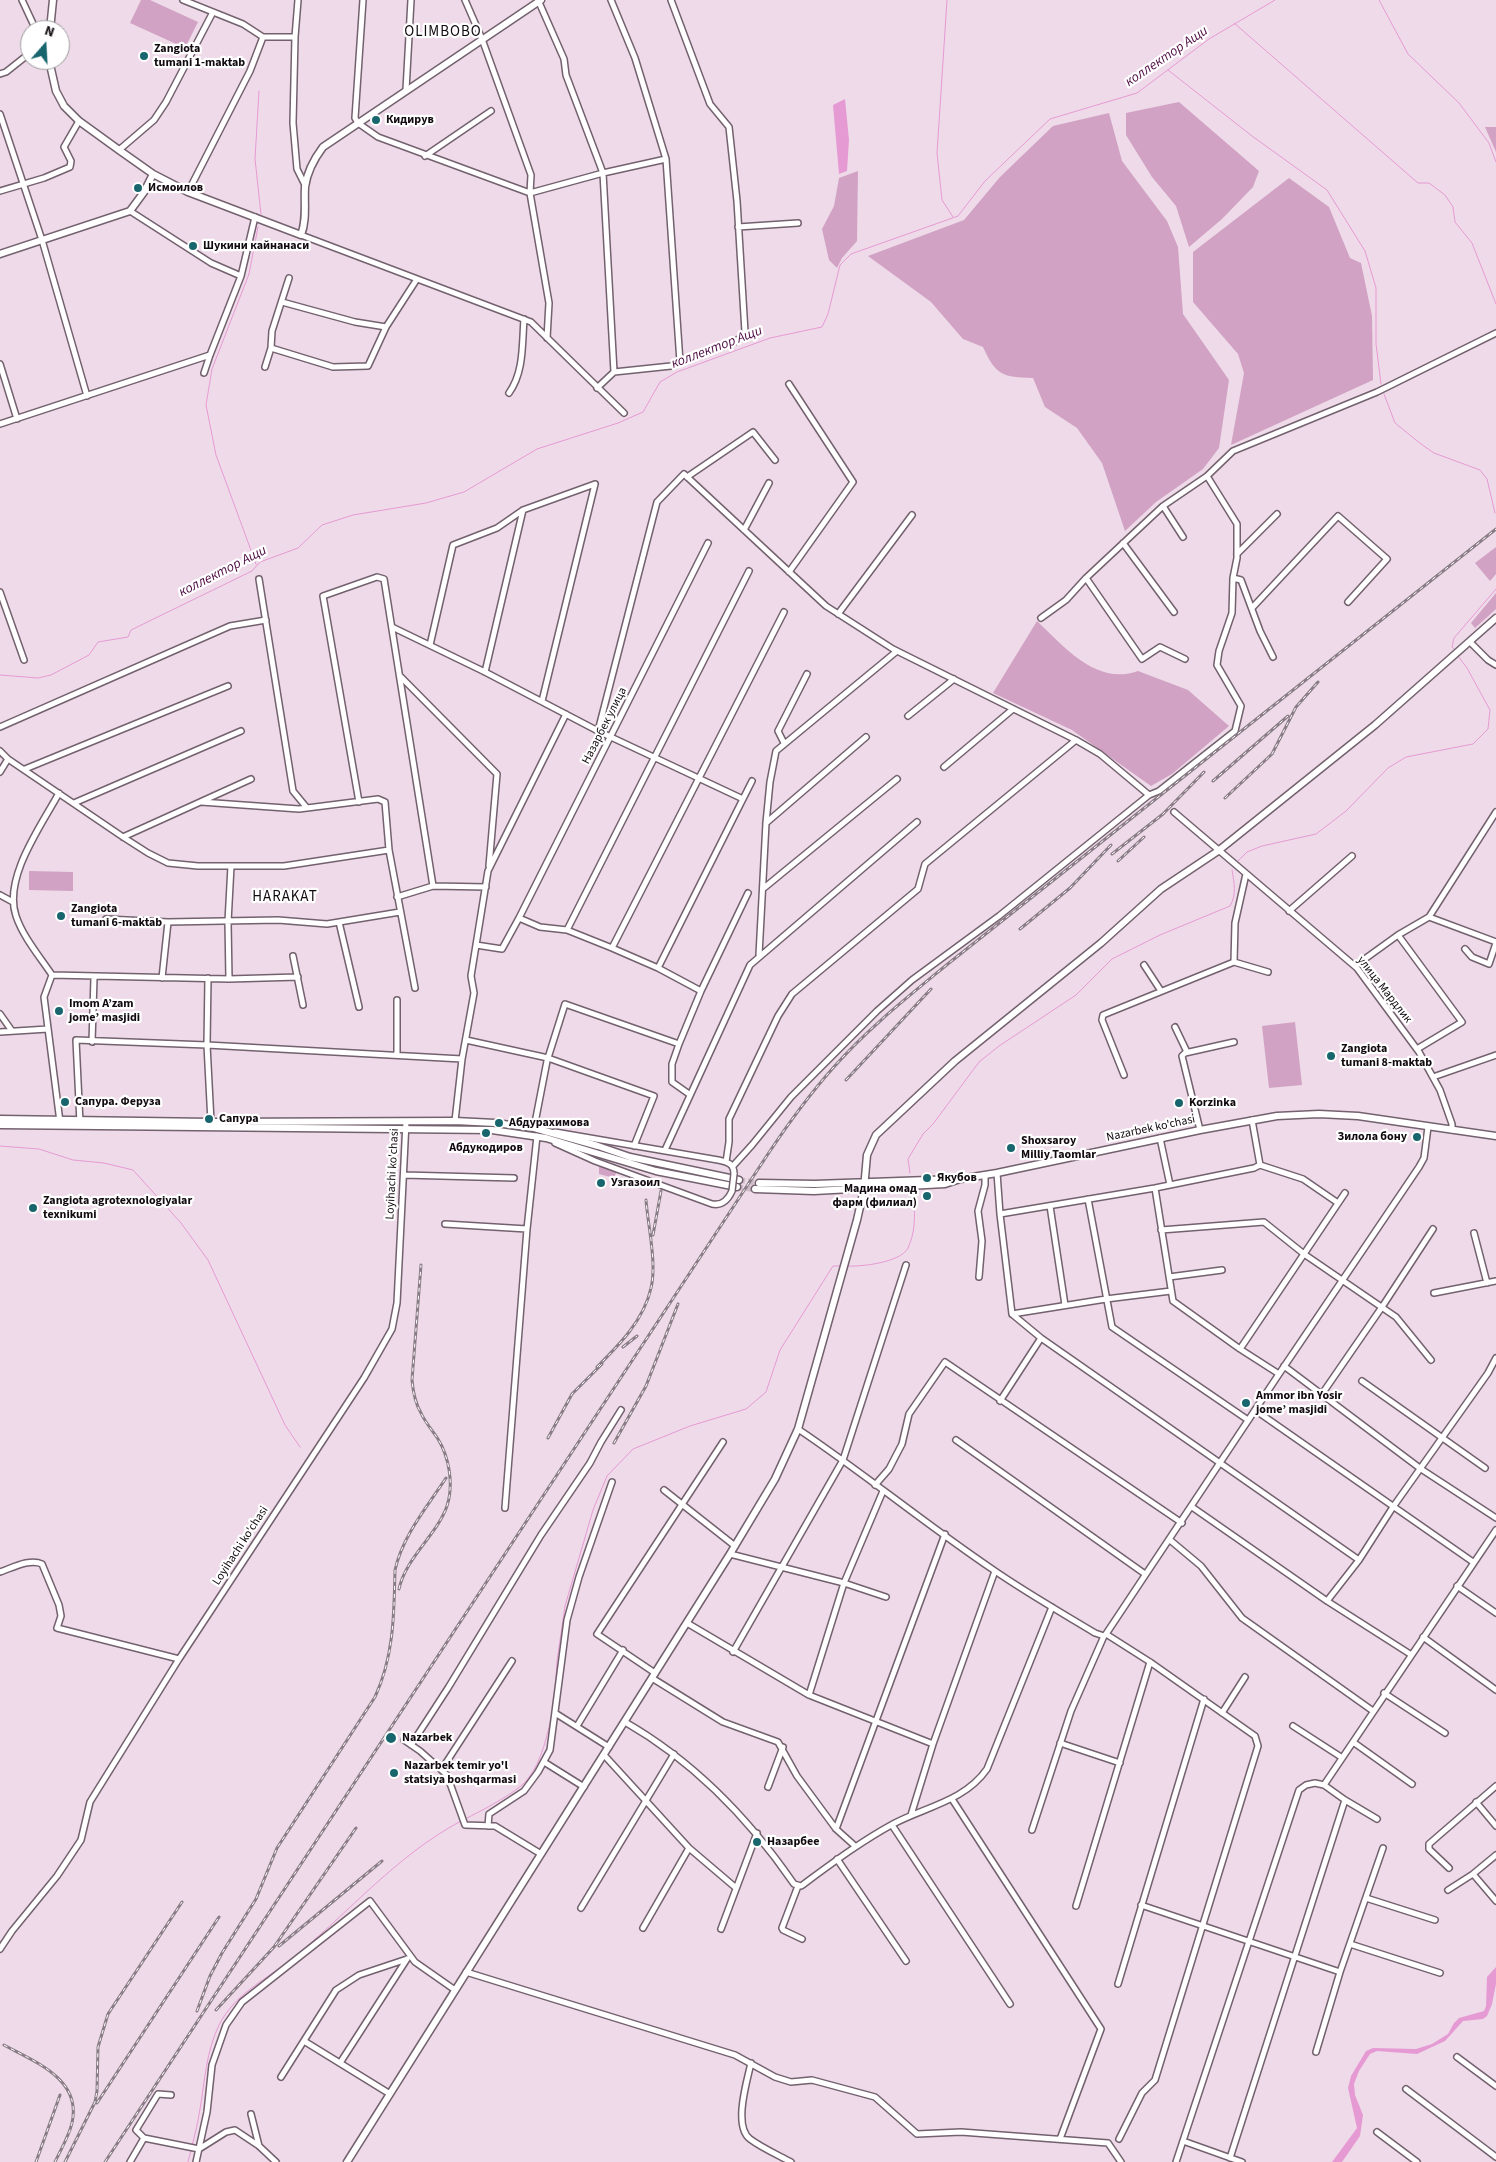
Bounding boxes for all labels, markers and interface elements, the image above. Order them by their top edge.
north arrow [20,20,70,70]
text: N [42,21,57,43]
water label: коллектор Ащи [1122,23,1212,91]
district label: OLIMBOBO [403,24,483,42]
place label: Zangiota tumani 1-maktab [154,42,245,70]
marker: Zangiota tumani 1-maktab [138,50,150,62]
place label: Кидирув [386,113,434,127]
marker: Кидирув [370,114,382,126]
place label: Исмоилов [148,181,203,195]
marker: Исмоилов [132,182,144,194]
place label: Шукини кайнанаси [203,239,309,253]
marker: Шукини кайнанаси [187,240,199,252]
water label: коллектор Ащи [669,323,765,373]
water label: коллектор Ащи [176,543,270,601]
street label: Назарбек улица [579,685,631,767]
district label: HARAKAT [251,889,319,907]
place label: Zangiota tumani 6-maktab [71,902,162,930]
marker: Zangiota tumani 6-maktab [55,910,67,922]
street label: улица Мардлик [1353,954,1415,1026]
place label: Imom A’zam jome’ masjidi [69,997,140,1025]
marker: Imom A’zam jome’ masjidi [53,1005,65,1017]
place label: Zangiota tumani 8-maktab [1341,1042,1432,1070]
marker: Zangiota tumani 8-maktab [1325,1050,1337,1062]
place label: Сапура. Феруза [75,1095,161,1109]
marker: Сапура. Феруза [59,1096,71,1108]
place label: Korzinka [1189,1096,1236,1110]
marker: Korzinka [1173,1097,1185,1109]
place label: Сапура [219,1112,259,1126]
marker: Сапура [203,1113,215,1125]
street label: Nazarbek ko'chasi [1105,1113,1197,1145]
place label: Абдурахимова [509,1116,589,1130]
marker: Абдурахимова [493,1117,505,1129]
marker: Абдукодиров [480,1127,492,1139]
street label: Loyihachi ko'chasi [383,1128,403,1220]
place label: Зилола бону [1338,1130,1407,1144]
marker: Зилола бону [1411,1131,1423,1143]
place label: Shoxsaroy Milliy Taomlar [1021,1134,1096,1162]
place label: Абдукодиров [449,1141,523,1155]
marker: Shoxsaroy Milliy Taomlar [1005,1142,1017,1154]
place label: Якубов [937,1171,977,1185]
marker: Якубов [921,1172,933,1184]
place label: Узгазоил [611,1176,660,1190]
marker: Узгазоил [595,1177,607,1189]
place label: Мадина омад фарм (филиал) [833,1182,917,1210]
marker: Мадина омад фарм (филиал) [921,1190,933,1202]
place label: Zangiota agrotexnologiyalar texnikumi [43,1194,192,1222]
marker: Zangiota agrotexnologiyalar texnikumi [27,1202,39,1214]
place label: Ammor ibn Yosir jome’ masjidi [1256,1389,1342,1417]
marker: Ammor ibn Yosir jome’ masjidi [1240,1397,1252,1409]
street label: Loyihachi ko'chasi [210,1504,272,1588]
marker: Nazarbek [384,1731,398,1745]
place label: Nazarbek [402,1731,452,1745]
place label: Nazarbek temir yo'l statsiya boshqarmasi [404,1759,516,1787]
marker: Nazarbek temir yo'l statsiya boshqarmasi [388,1767,400,1779]
place label: Назарбее [767,1835,819,1849]
marker: Назарбее [751,1836,763,1848]

